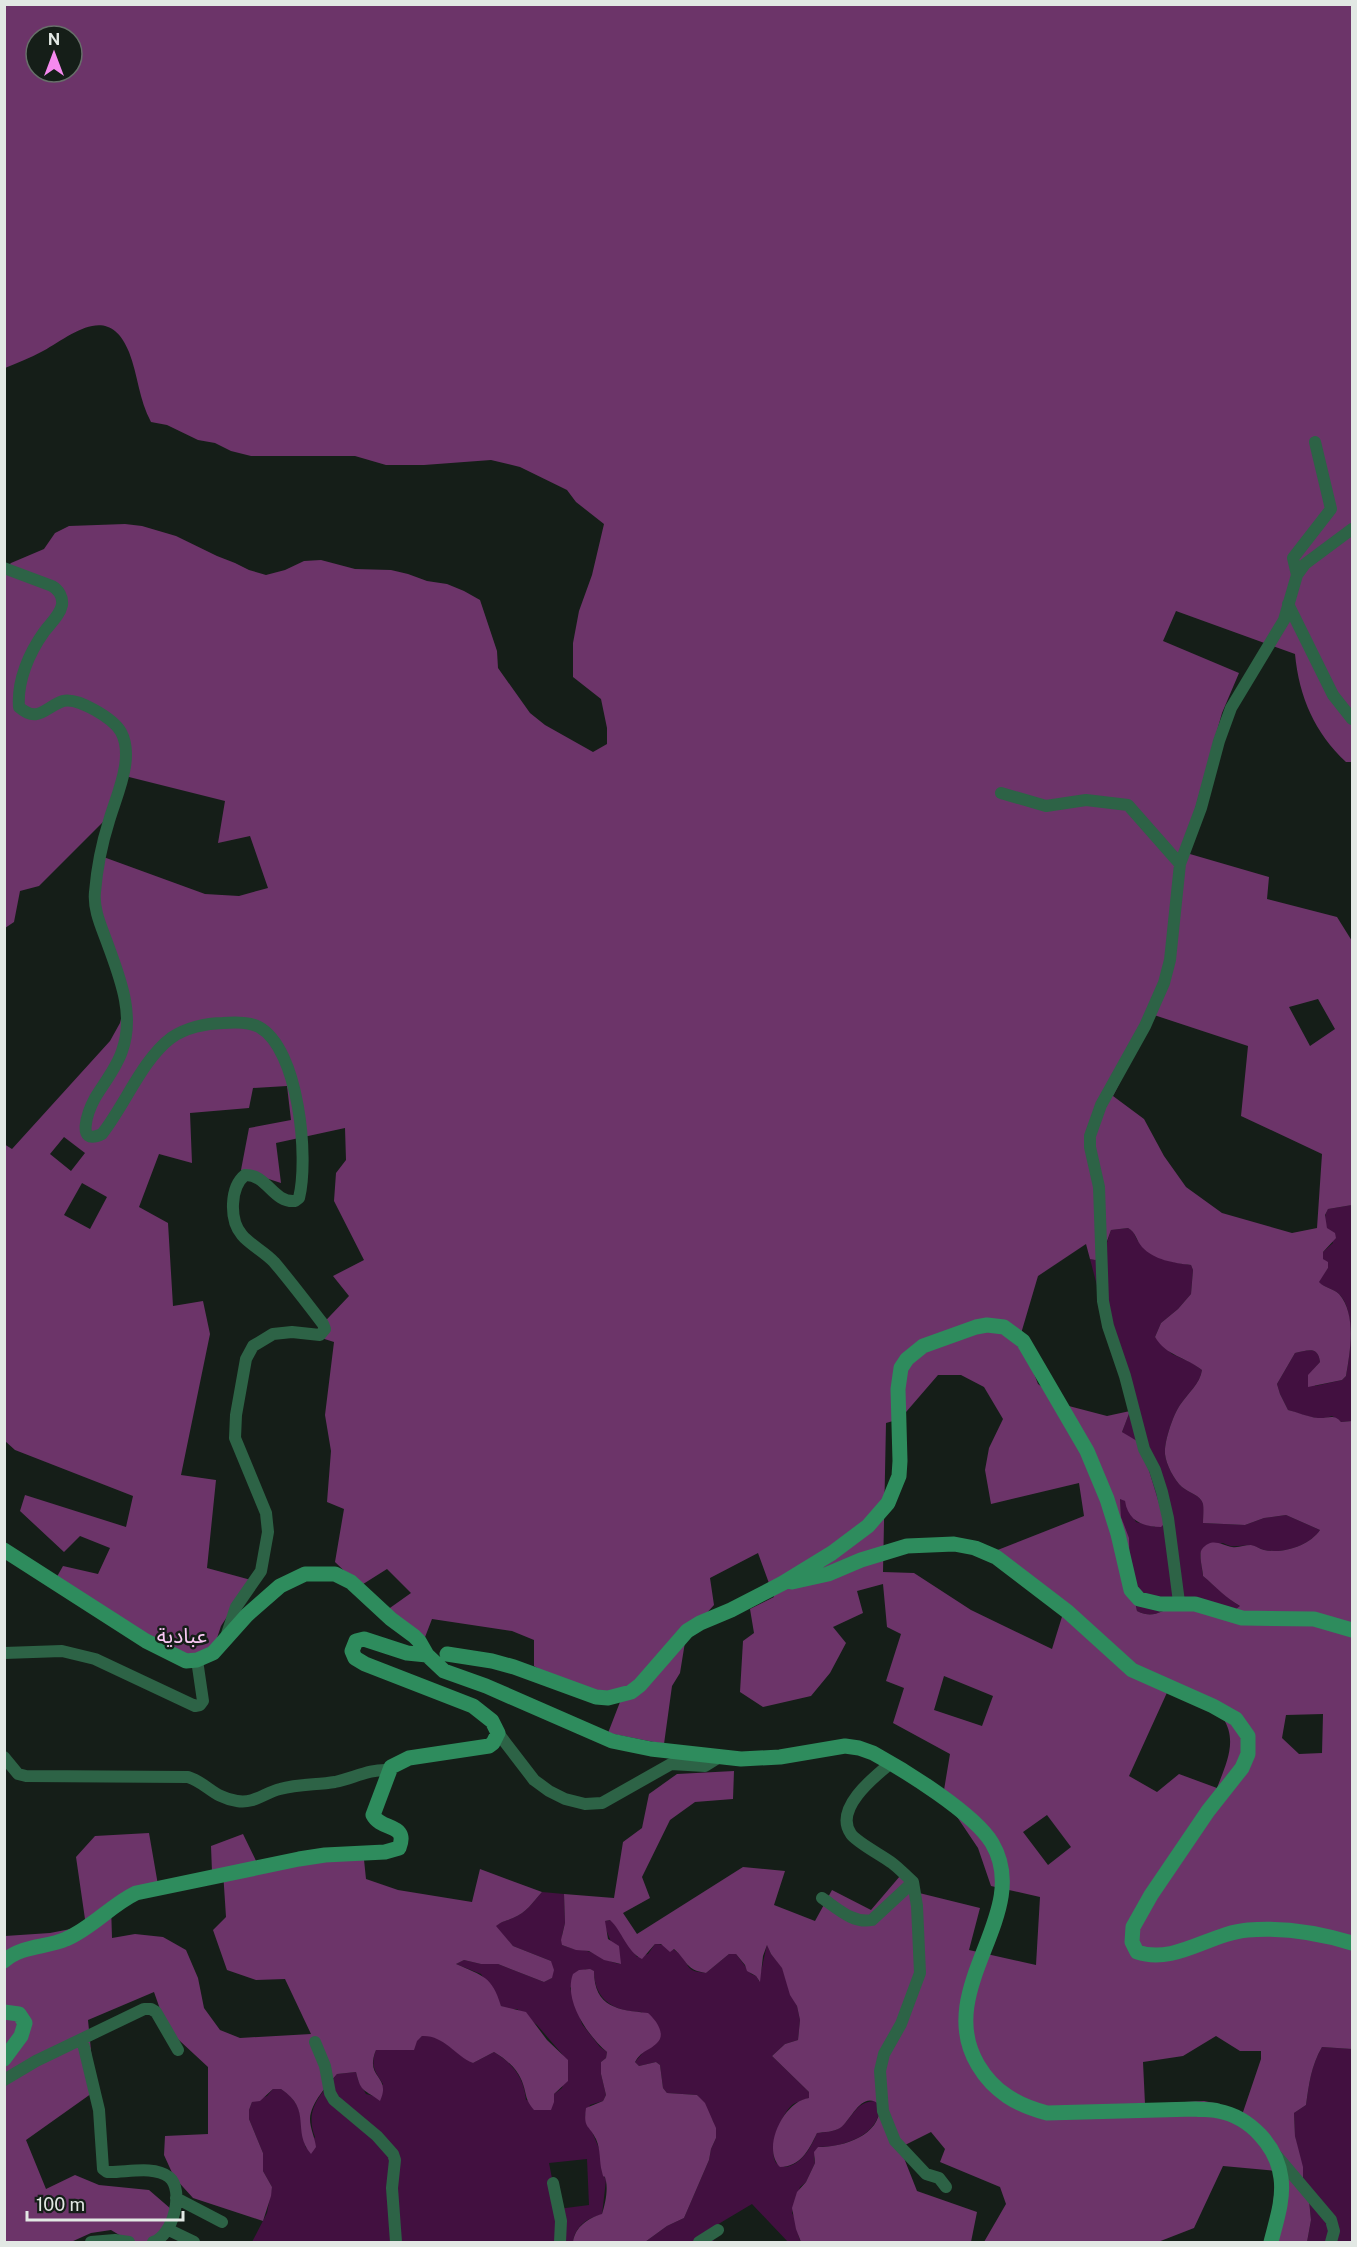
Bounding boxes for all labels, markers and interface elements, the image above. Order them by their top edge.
north arrow [24,24,84,84]
text: N [48,30,60,49]
district label: عبادية [157,1623,207,1648]
scale bar [27,2184,183,2222]
text: 100 m [36,2194,85,2215]

